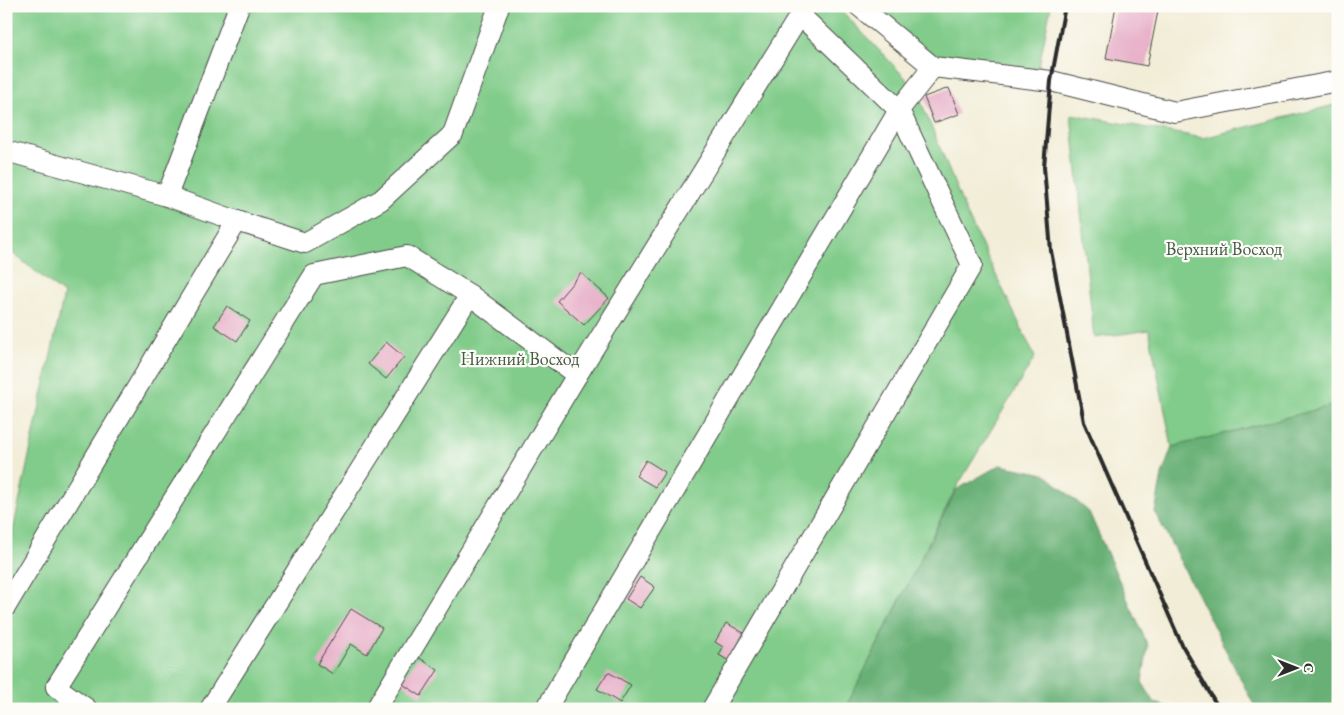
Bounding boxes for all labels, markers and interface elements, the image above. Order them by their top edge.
park label: Верхний Восход [1166,237,1282,260]
park label: Нижний Восход [461,347,579,370]
north arrow [1272,642,1322,692]
text: С [1300,663,1318,673]

